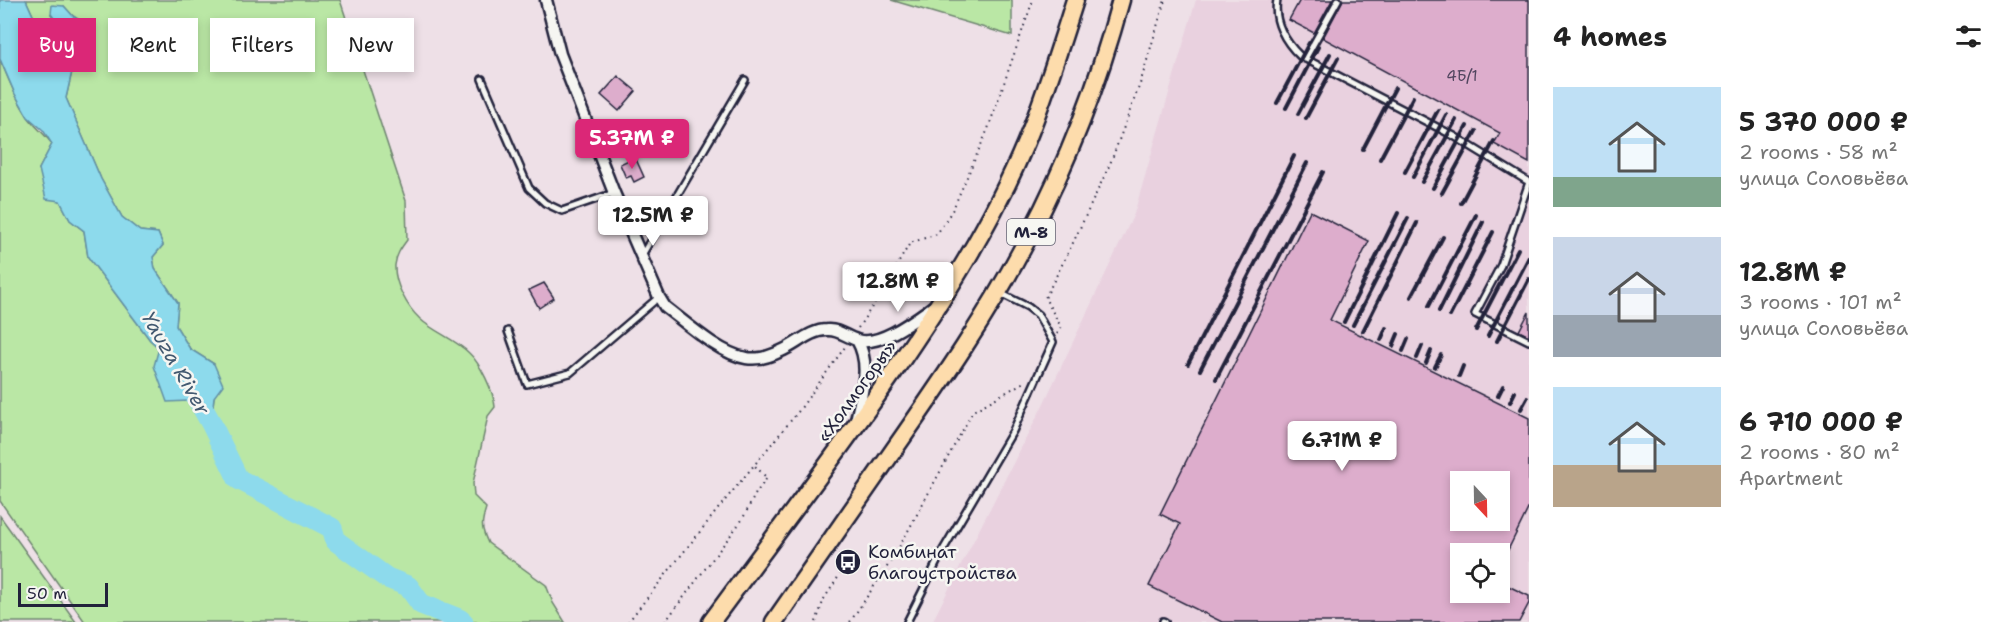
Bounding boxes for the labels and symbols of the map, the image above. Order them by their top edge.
house number: 4Б/1 [1446,66,1478,86]
pin: 5.37M ₽ [577,119,687,170]
pin: 12.5M ₽ [598,196,708,247]
road number: М-8 [1007,219,1055,245]
pin: 12.8M ₽ [843,262,953,313]
water label: Yauza River [136,307,216,420]
street label: «Холмогоры» [812,335,902,447]
pin: 6.71M ₽ [1287,421,1397,472]
north arrow [1450,471,1510,531]
place label: Комбинат благоустройства [868,540,1017,585]
bus stop icon: Комбинат благоустройства [833,547,863,577]
scale bar [18,580,108,608]

